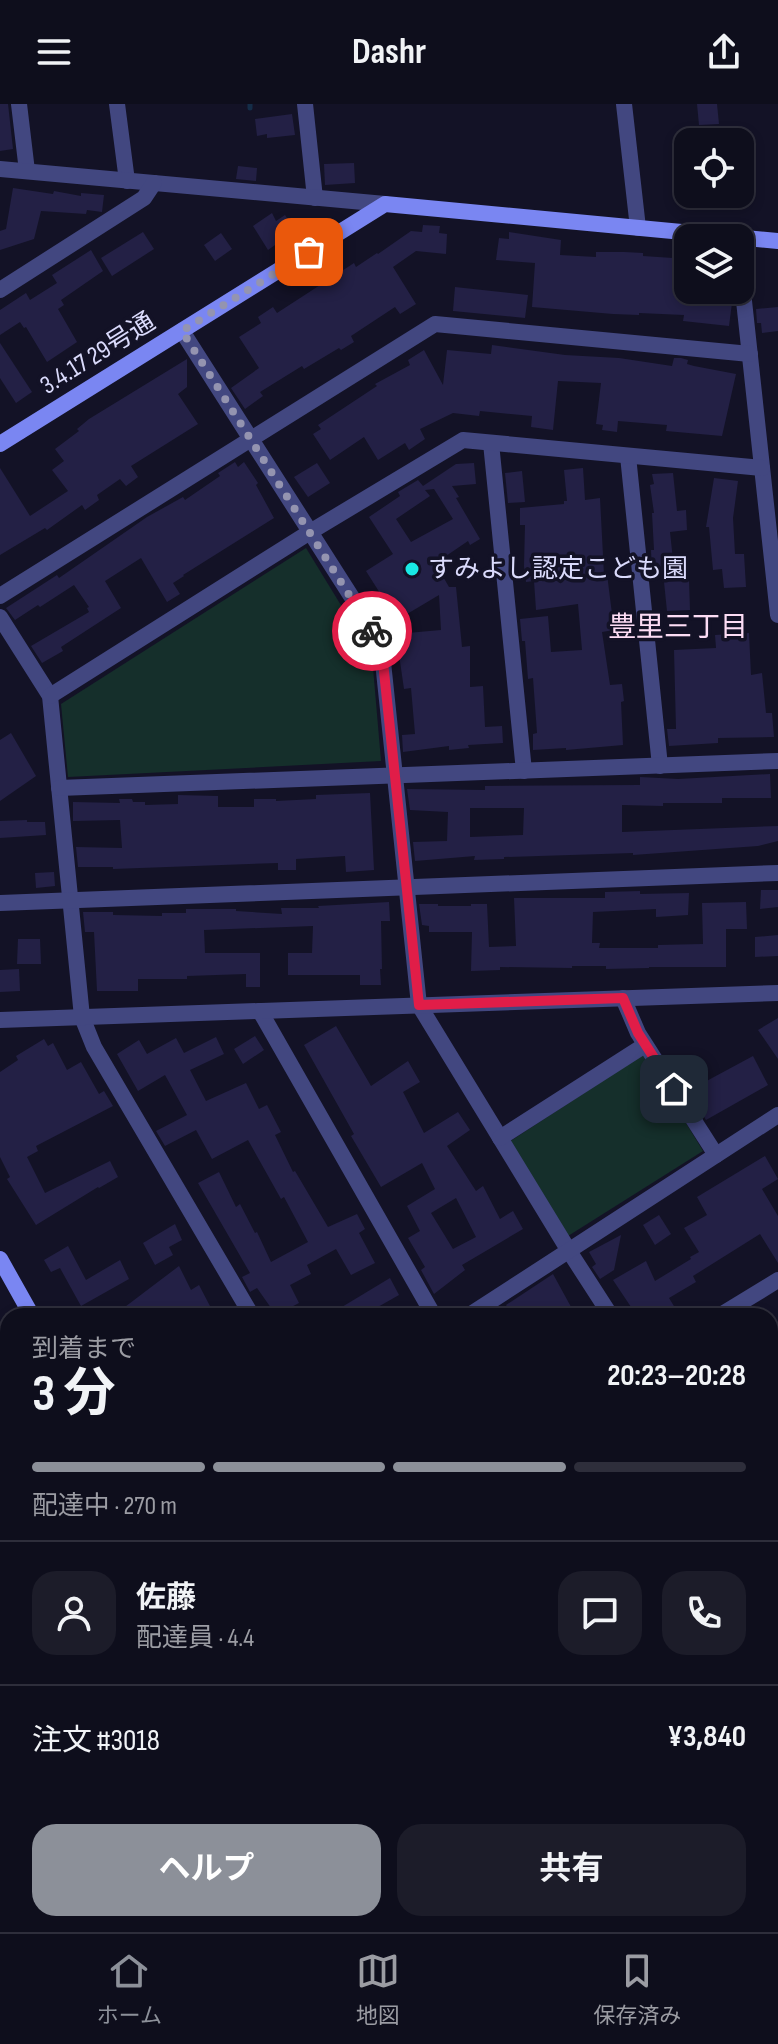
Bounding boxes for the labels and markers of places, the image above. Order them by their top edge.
pin [275,218,343,286]
place label: すみよし認定こども園 [428,554,688,585]
marker: すみよし認定こども園 [403,560,421,578]
pin [640,1055,708,1123]

